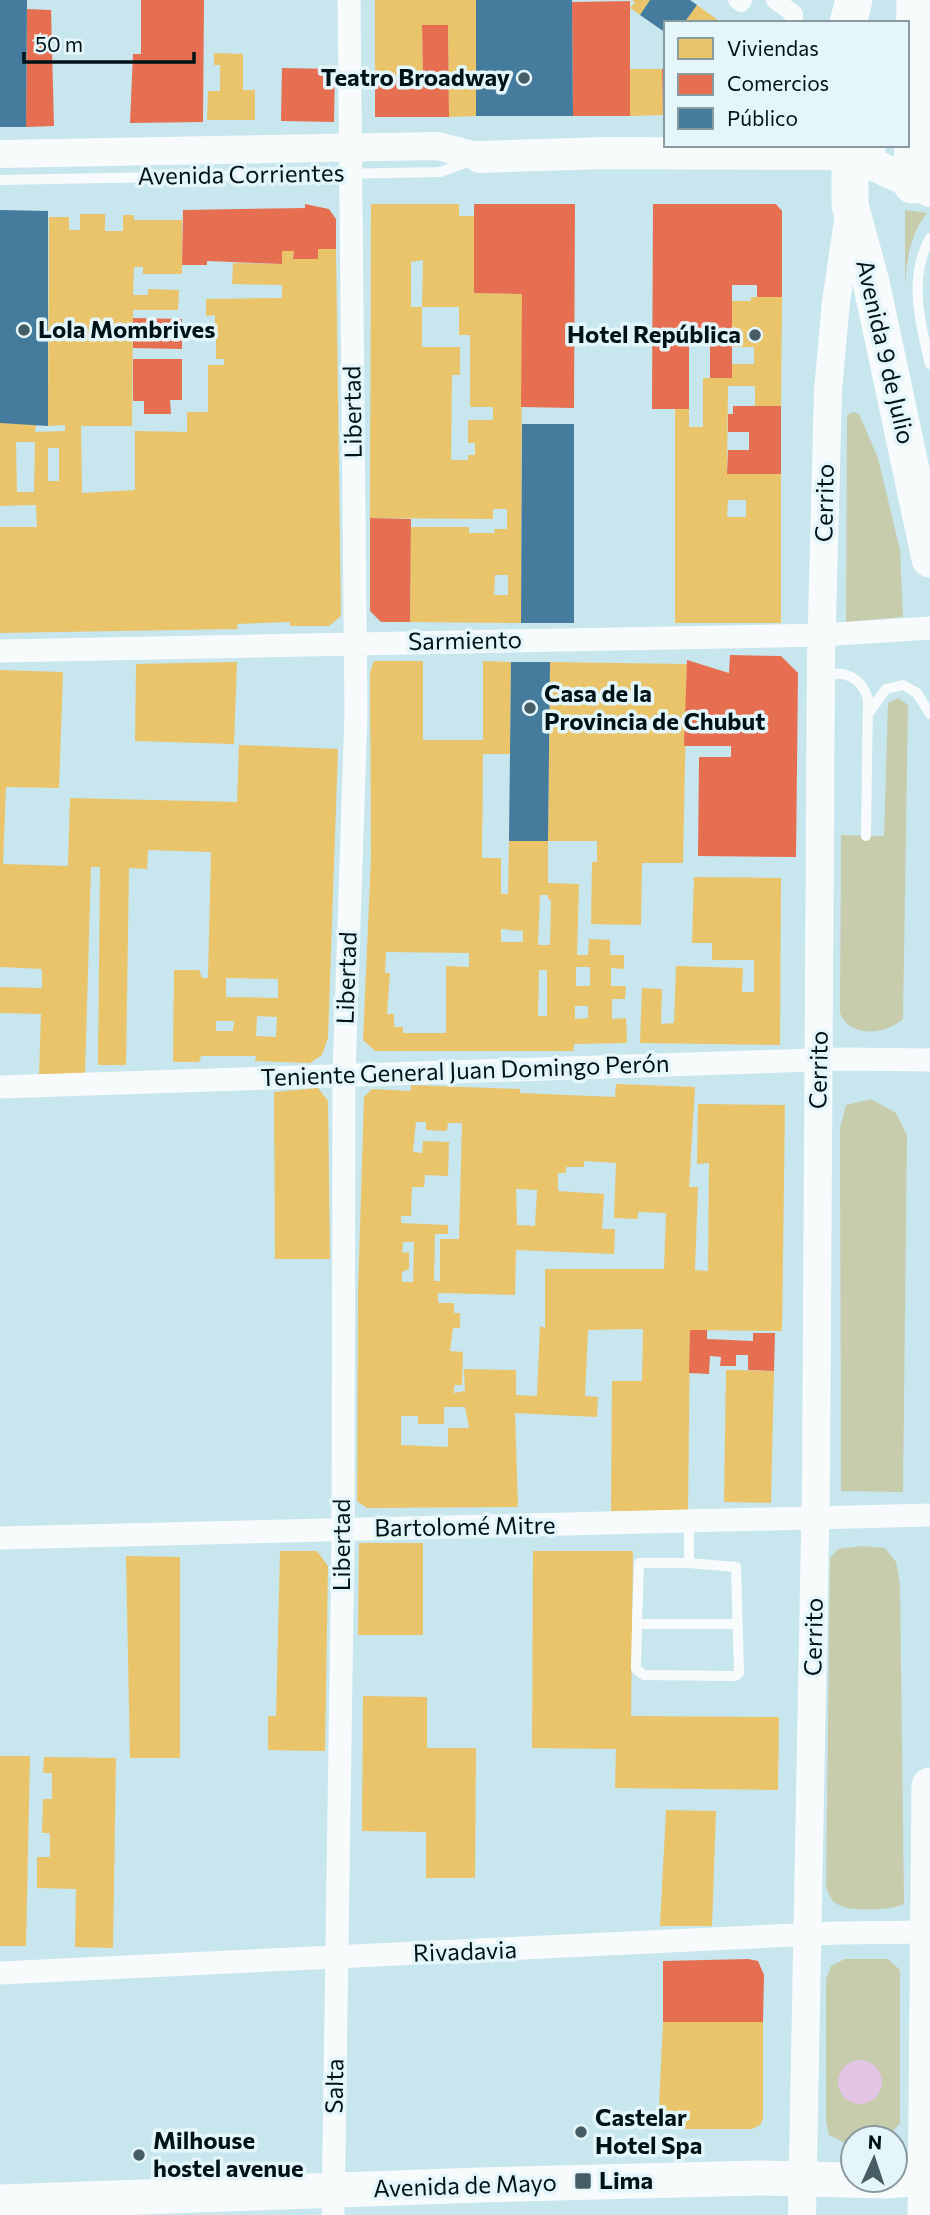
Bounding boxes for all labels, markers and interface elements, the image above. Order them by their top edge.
scale bar [24,21,194,65]
legend [664,21,909,147]
text: 50 m [35,31,83,56]
text: Viviendas [727,35,819,60]
place label: Teatro Broadway [321,62,510,91]
marker: Teatro Broadway [516,70,532,86]
text: Comercios [727,70,829,95]
text: Público [727,105,798,130]
street label: Avenida Corrientes [137,157,345,190]
street label: Avenida 9 de Julio [851,257,922,447]
place label: Lola Mombrives [38,314,215,343]
place label: Hotel República [567,319,741,348]
marker: Lola Mombrives [16,322,32,338]
marker: Hotel República [747,327,763,343]
street label: Libertad [336,365,367,459]
street label: Cerrito [808,464,839,542]
street label: Sarmiento [408,624,522,655]
place label: Casa de la Provincia de Chubut [544,678,765,735]
marker: Casa de la Provincia de Chubut [522,700,538,716]
street label: Libertad [329,931,362,1025]
street label: Cerrito [802,1031,833,1109]
street label: Teniente General Juan Domingo Perón [260,1048,670,1091]
street label: Libertad [326,1499,355,1591]
street label: Bartolomé Mitre [374,1509,556,1542]
street label: Cerrito [797,1598,828,1676]
street label: Rivadavia [412,1934,517,1967]
street label: Salta [319,2058,348,2114]
place label: Castelar Hotel Spa [595,2102,702,2159]
marker: Castelar Hotel Spa [573,2124,589,2140]
north arrow [839,2124,909,2194]
place label: Milhouse hostel avenue [153,2125,304,2182]
text: N [867,2130,883,2153]
marker: Milhouse hostel avenue [131,2147,147,2163]
place label: Lima [599,2165,653,2194]
street label: Avenida de Mayo [373,2167,557,2202]
marker: Lima [573,2171,593,2191]

